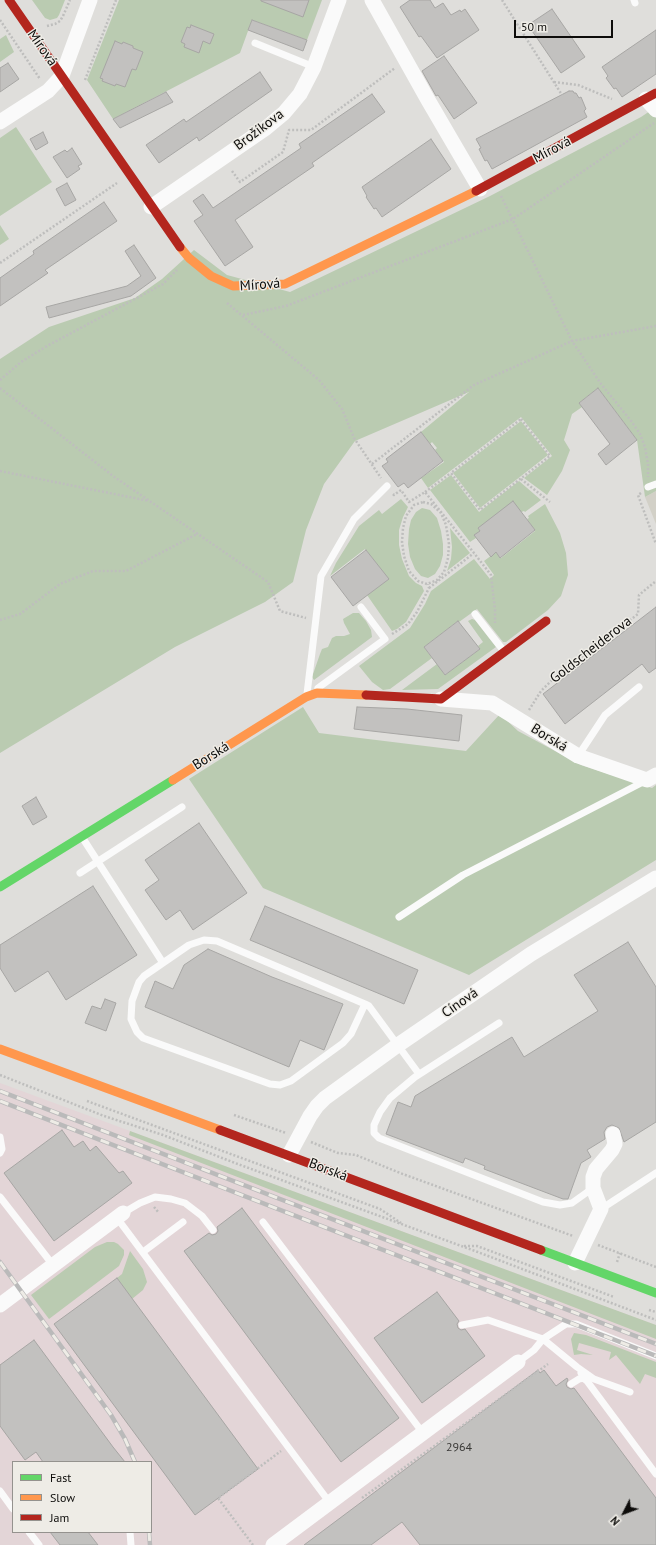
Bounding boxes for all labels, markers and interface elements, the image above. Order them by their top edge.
scale bar [516,12,615,38]
text: 50 m [521,19,547,34]
street label: Mírová [23,27,61,69]
street label: Brožíkova [231,106,287,154]
street label: Mírová [530,133,574,167]
street label: Mírová [239,275,281,295]
street label: Goldscheiderova [547,613,635,687]
street label: Borská [528,720,570,756]
street label: Borská [190,738,232,774]
street label: Cínová [439,985,481,1021]
street label: Borská [306,1155,350,1185]
house number: 2964 [446,1441,472,1455]
legend [12,1461,152,1533]
text: Fast [50,1470,71,1485]
text: Slow [50,1490,75,1505]
north arrow [604,1493,644,1533]
text: Jam [50,1510,69,1525]
text: N [607,1514,623,1528]

